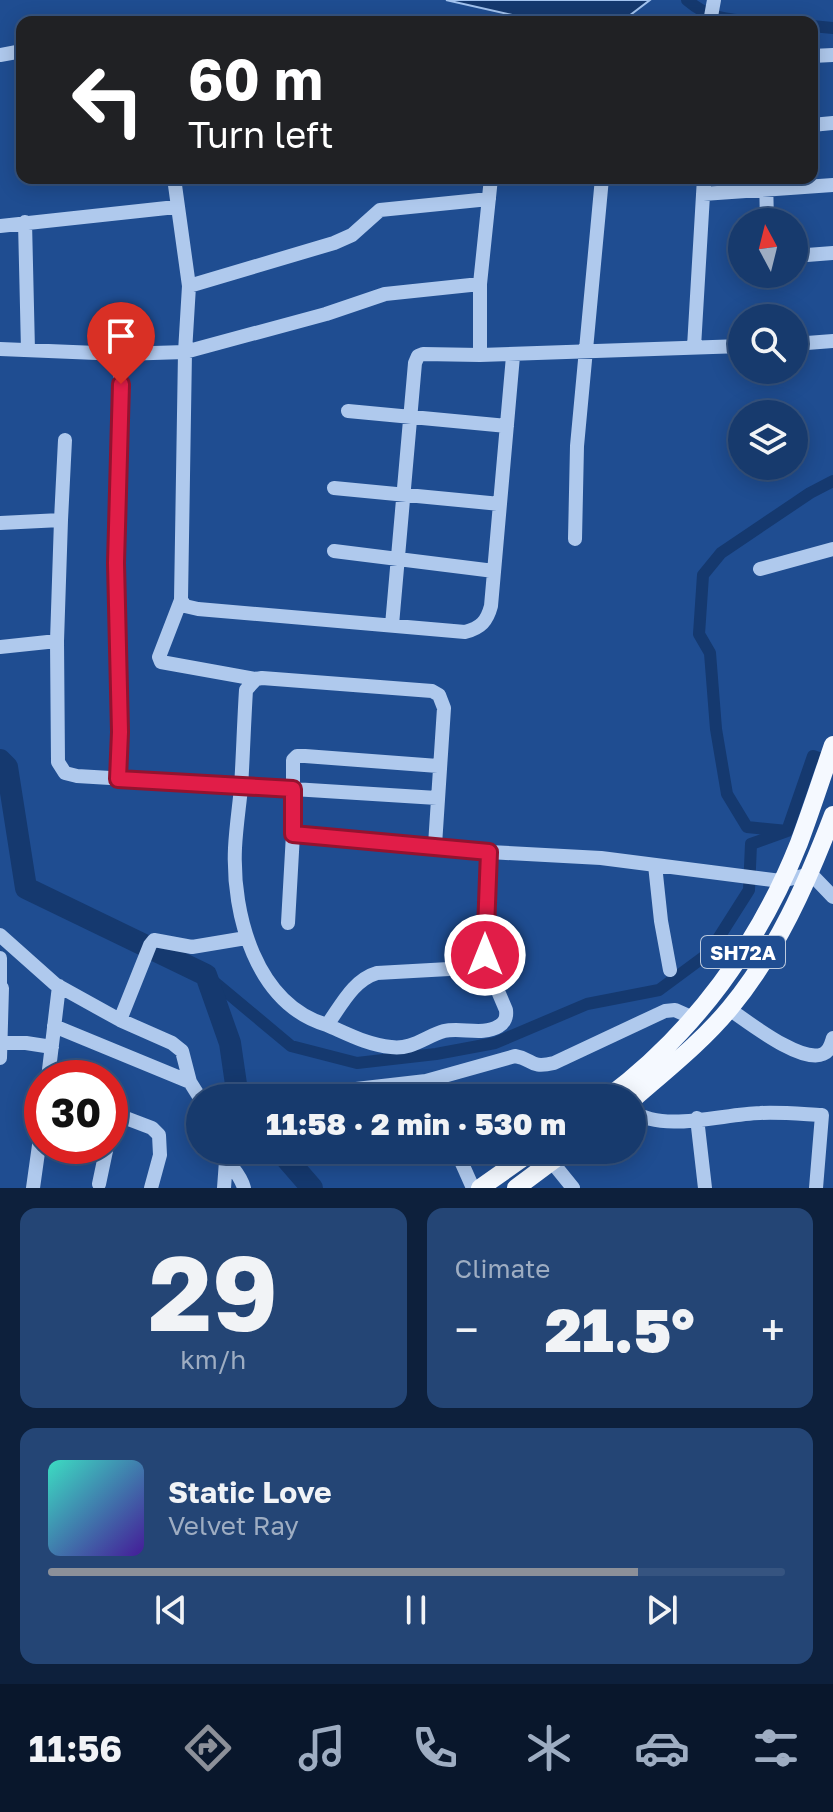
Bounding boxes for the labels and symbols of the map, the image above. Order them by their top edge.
north arrow [728,208,808,288]
pin [87,302,155,384]
position arrow [443,913,527,997]
road number: SH72A [701,936,785,968]
speed limit sign: 30 [24,1060,128,1164]

